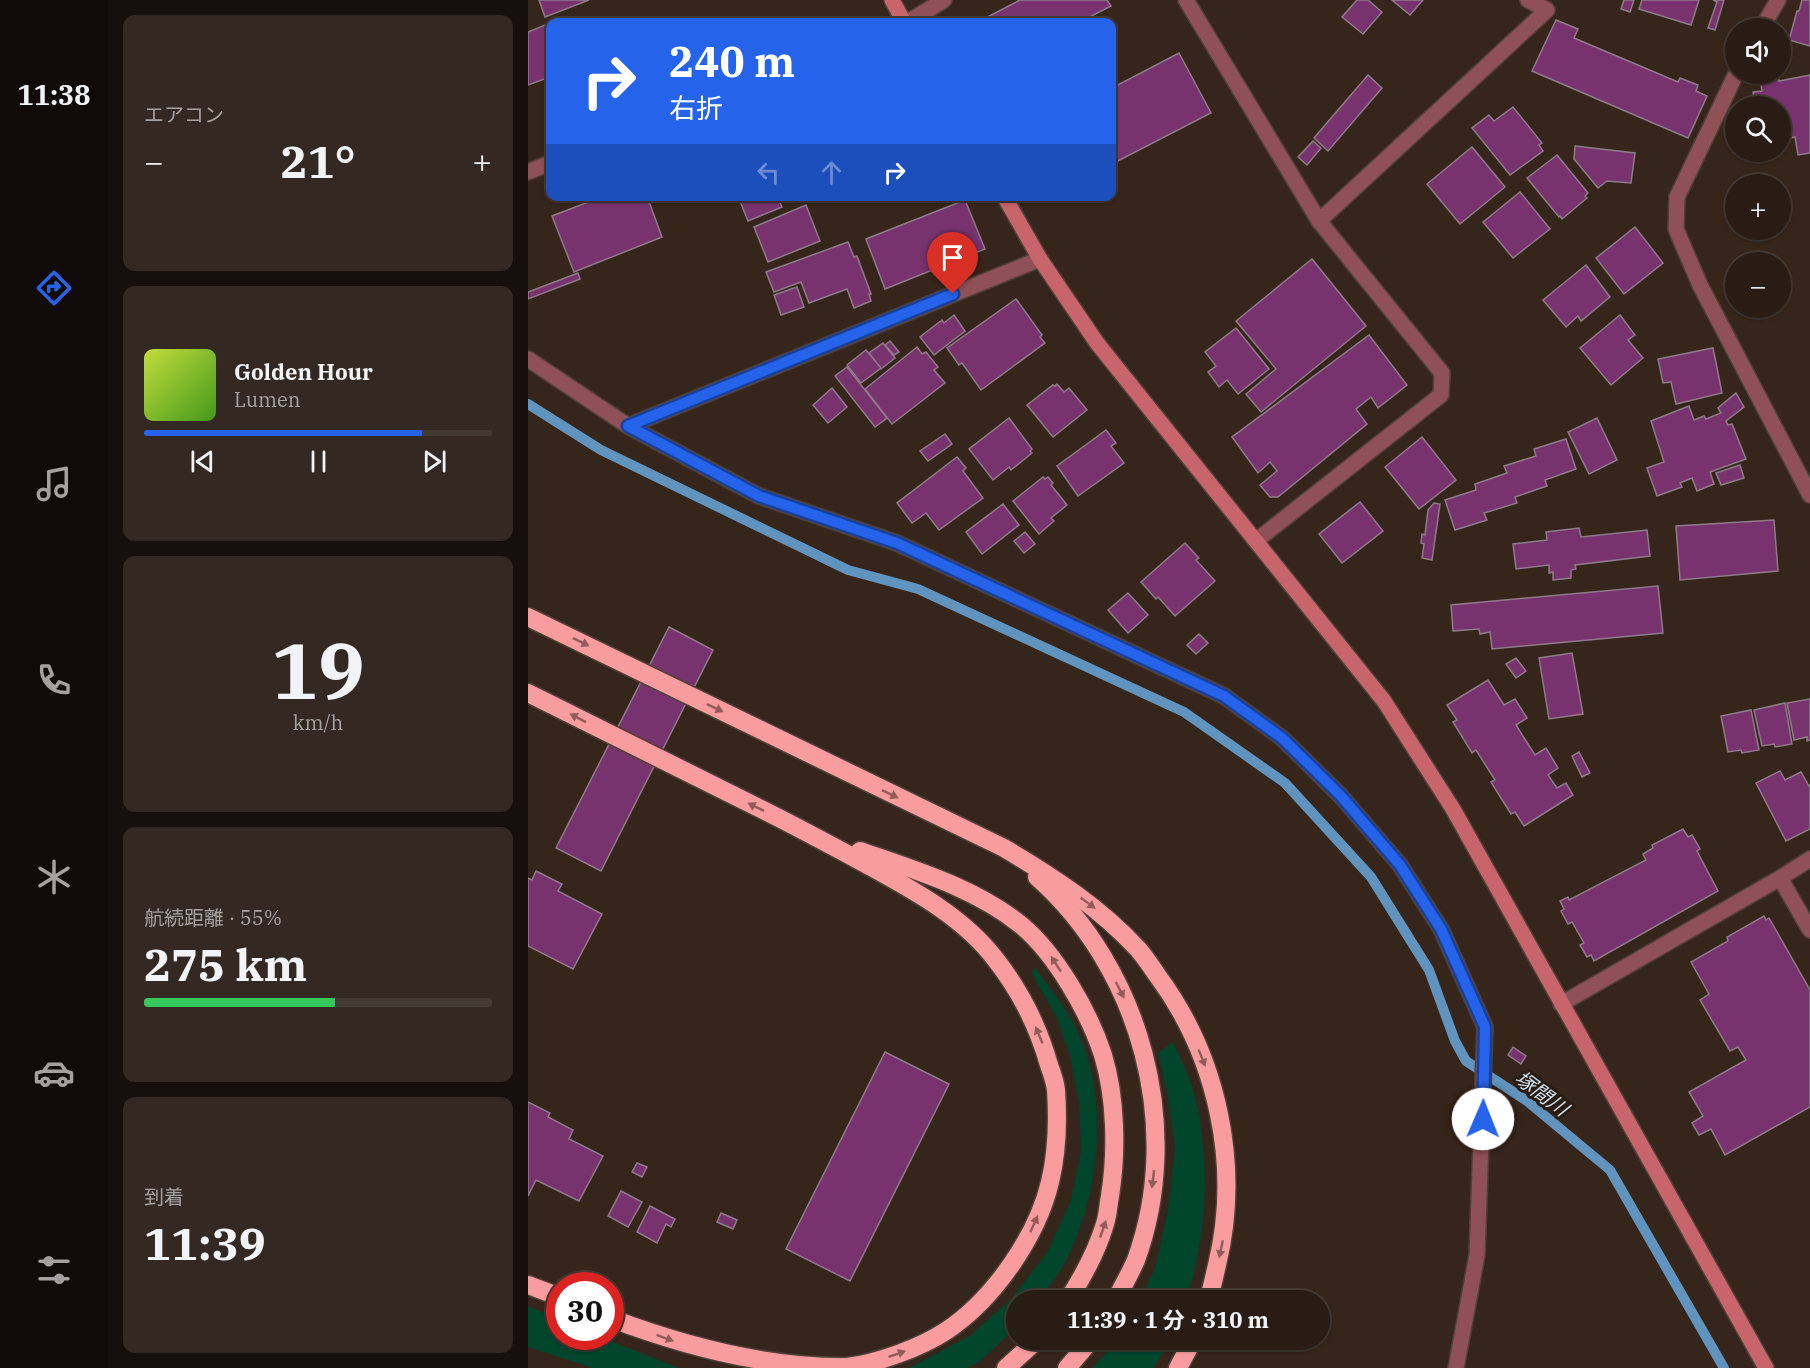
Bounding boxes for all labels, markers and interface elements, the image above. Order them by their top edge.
map controls [1725,18,1791,318]
button: sound [1725,18,1791,84]
text: 240 m [669,34,795,89]
icon: right [570,42,648,120]
text: 11:38 [18,77,90,112]
text: 右折 [669,90,723,125]
button: search [1725,96,1791,162]
text: エアコン [144,101,224,128]
text: 21° [280,132,356,190]
text: − [144,140,164,183]
text: + [472,140,492,183]
icon: left [752,156,785,189]
icon: ahead [815,156,848,189]
icon: right [878,156,911,189]
button: + [1725,174,1791,240]
pin [927,232,978,294]
icon: arrive [936,241,969,274]
button: − [1725,252,1791,318]
icon: directions [33,267,75,309]
text: Golden Hour [234,357,373,386]
text: Lumen [234,386,301,413]
icon: previous [186,445,219,478]
icon: pause [302,445,335,478]
icon: next [418,445,451,478]
icon: music [33,463,75,505]
text: 19 [271,619,365,720]
one-way arrow [572,638,589,647]
icon: phone [33,659,75,701]
one-way arrow [706,703,723,712]
text: km/h [293,709,343,736]
one-way arrow [569,713,586,722]
one-way arrow [881,789,898,798]
one-way arrow [748,802,765,811]
icon: climate [33,856,75,898]
one-way arrow [1079,897,1095,909]
text: 航続距離 · 55% [144,904,282,931]
text: 275 km [144,935,307,993]
one-way arrow [1051,956,1062,972]
one-way arrow [1115,981,1124,998]
one-way arrow [1034,1026,1043,1044]
one-way arrow [1197,1049,1207,1067]
icon: car [33,1052,75,1094]
water label: 塚間川 [1510,1064,1576,1123]
position arrow [1451,1087,1515,1151]
one-way arrow [1149,1169,1158,1188]
text: 到着 [144,1183,184,1210]
text: 11:39 [144,1214,266,1272]
one-way arrow [1029,1214,1039,1232]
one-way arrow [1098,1220,1108,1238]
one-way arrow [1216,1240,1225,1259]
icon: filters [33,1249,75,1291]
speed limit sign: 30 [546,1272,624,1350]
text: 11:39 · 1 分 · 310 m [1067,1305,1269,1334]
one-way arrow [656,1334,674,1343]
one-way arrow [888,1348,906,1358]

